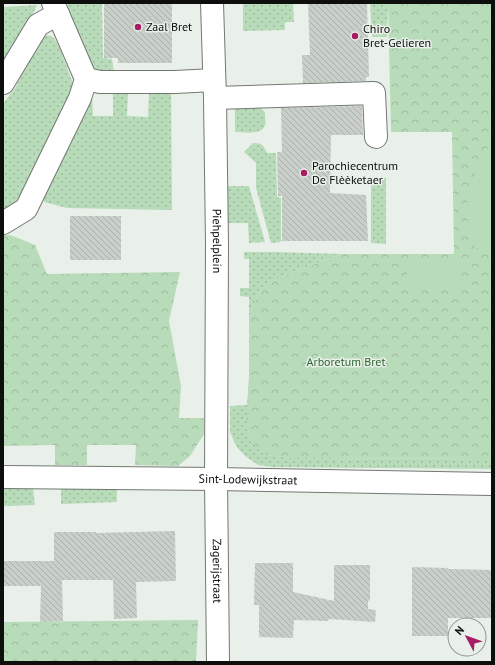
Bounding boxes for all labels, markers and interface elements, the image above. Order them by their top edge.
place label: Zaal Bret [146,19,192,34]
place label: Chiro Bret-Gelieren [363,21,431,50]
marker: Zaal Bret [133,22,143,32]
marker: Chiro Bret-Gelieren [350,31,360,41]
place label: Parochiecentrum De Flèèketaer [312,158,398,187]
marker: Parochiecentrum De Flèèketaer [299,168,309,178]
street label: Piehpelplein [210,208,225,273]
park label: Arboretum Bret [307,354,385,369]
street label: Sint-Lodewijkstraat [199,471,298,487]
street label: Zagerijstraat [210,539,225,603]
north arrow [447,617,487,657]
text: N [452,623,467,638]

